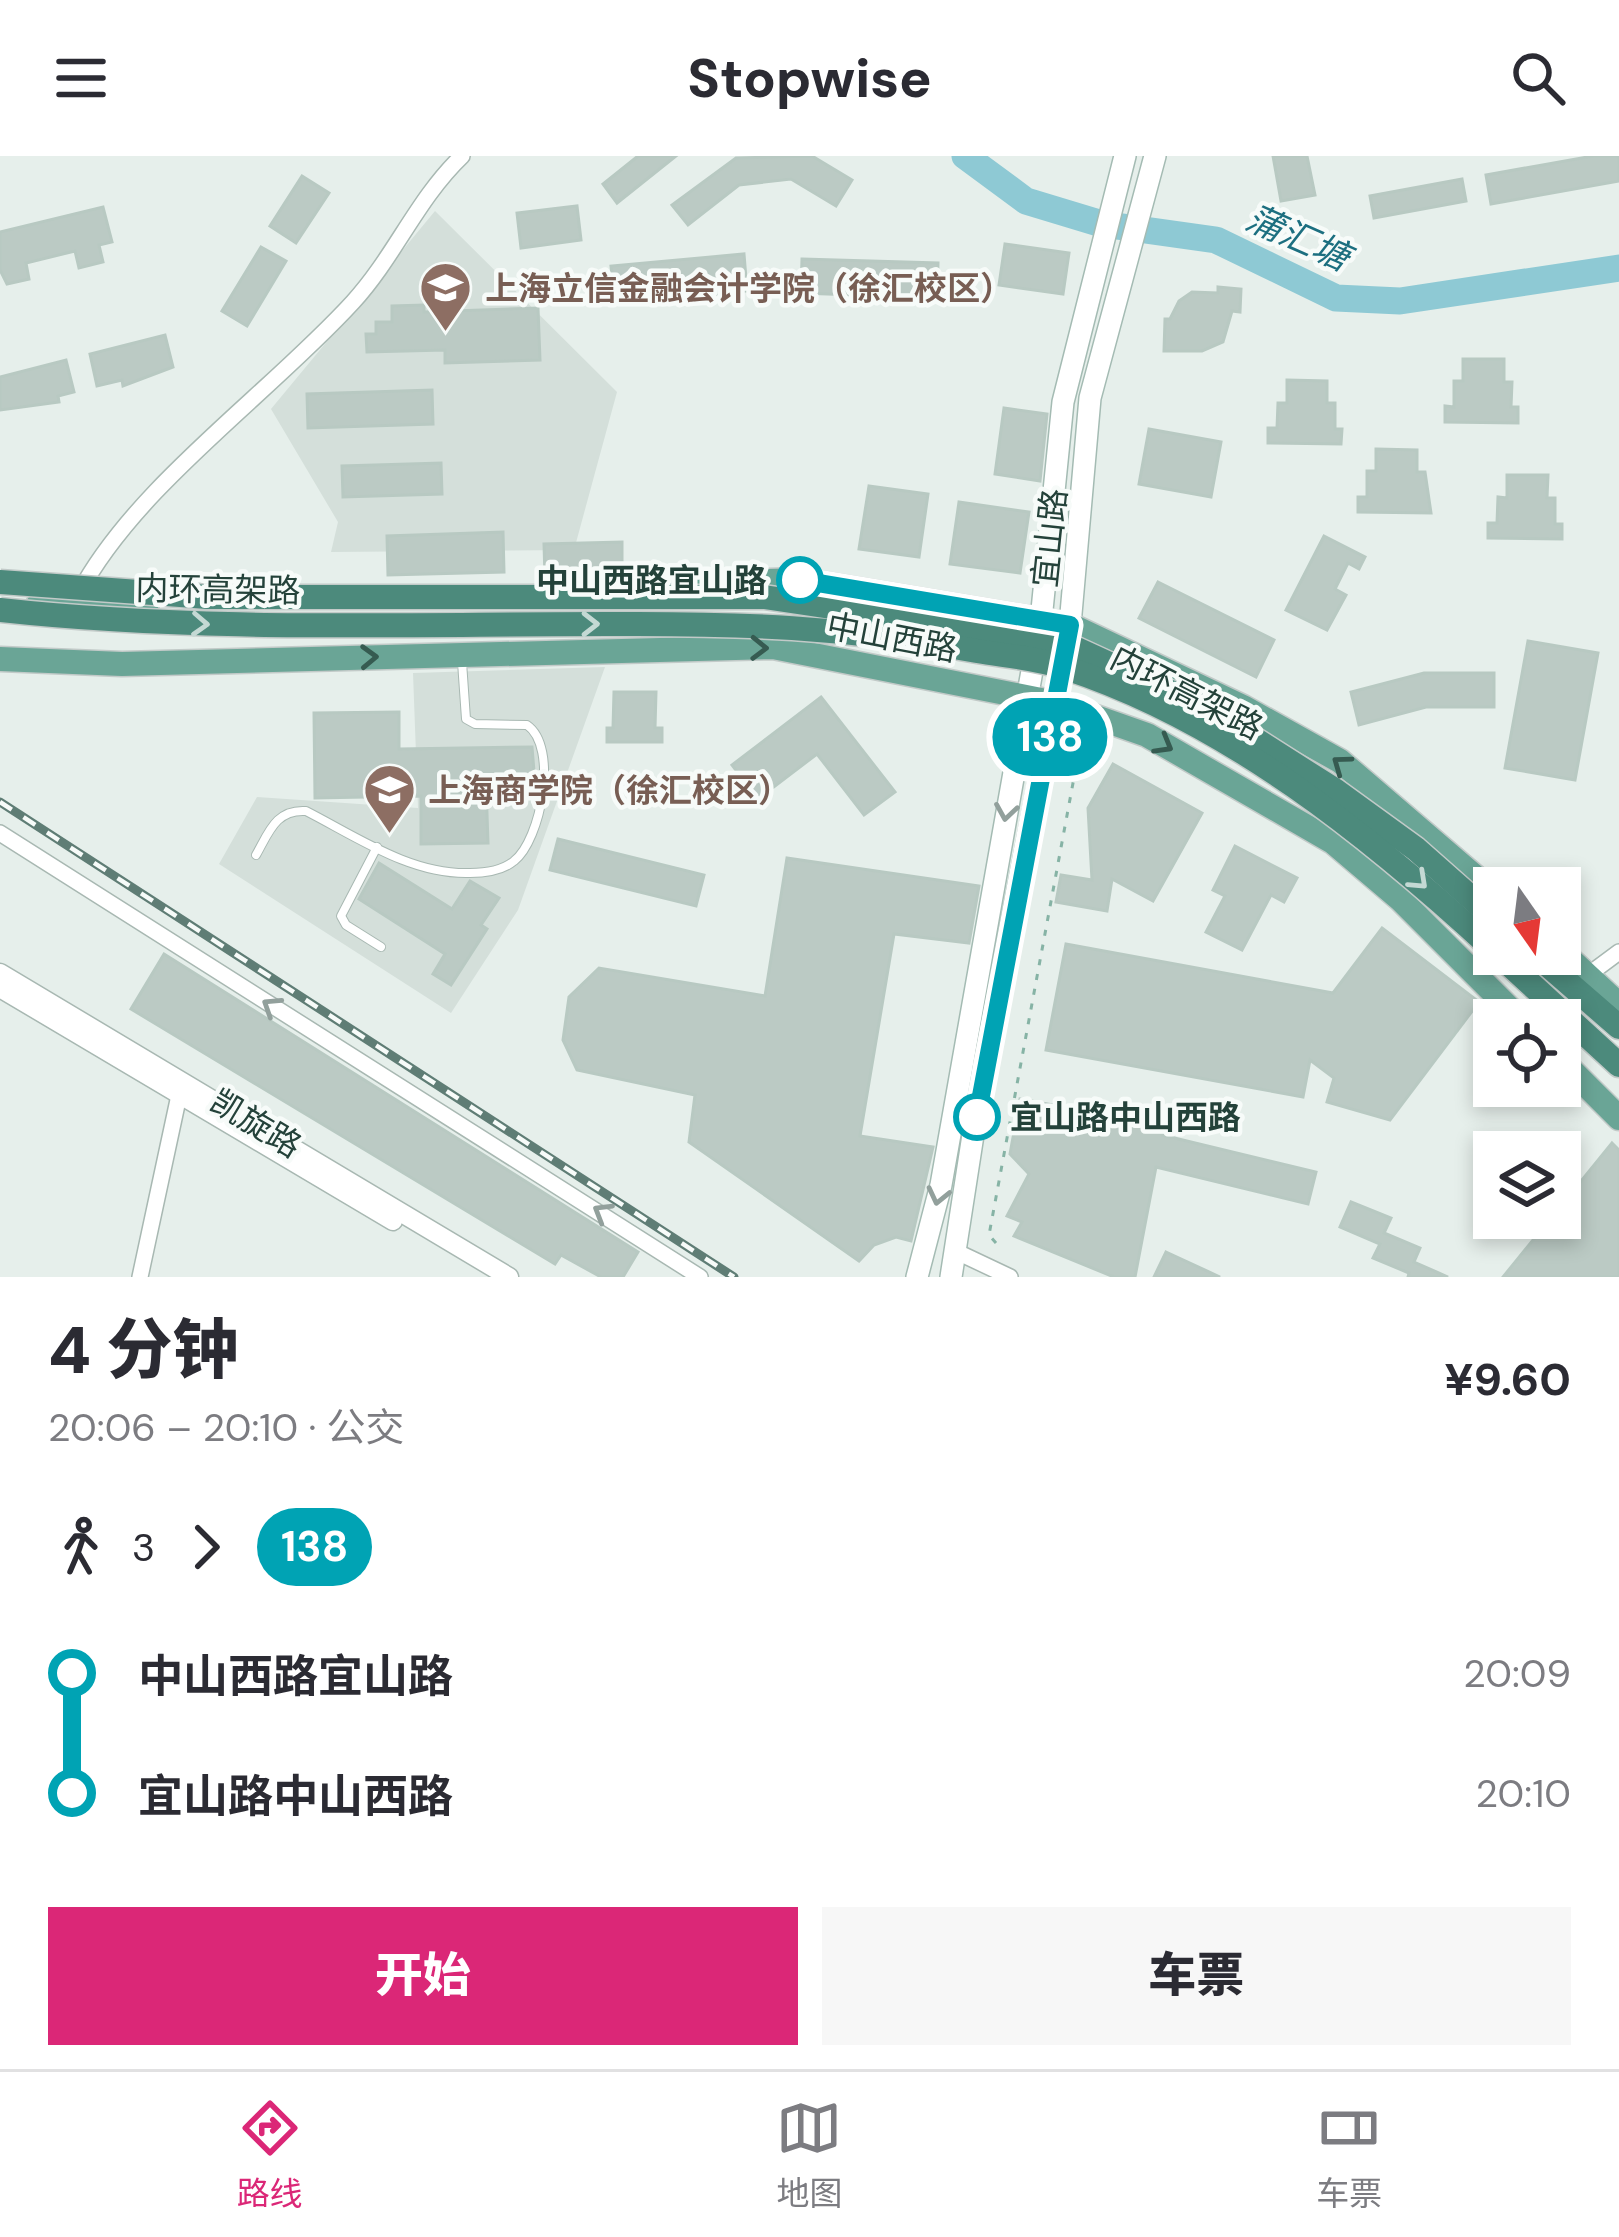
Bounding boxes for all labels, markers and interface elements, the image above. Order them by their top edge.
text: Stopwise [687,43,932,114]
icon: menu [48,45,114,111]
icon: search [1505,45,1571,111]
water label: 蒲汇塘 [1239,194,1361,283]
school or university icon: 上海立信金融会计学院（徐汇校区） [418,260,474,334]
place label: 上海立信金融会计学院（徐汇校区） [485,267,1013,310]
street label: 宜山路 [1023,487,1076,590]
marker: 中山西路宜山路 [778,558,822,602]
place label: 中山西路宜山路 [536,559,767,602]
street label: 内环高架路 [135,567,301,612]
street label: 中山西路 [823,604,961,671]
one-way arrow [192,611,210,637]
one-way arrow [582,611,600,637]
one-way arrow [751,635,769,661]
street label: 内环高架路 [1104,636,1270,749]
one-way arrow [360,645,379,671]
line badge: 138 [981,698,1119,776]
text: 138 [1016,709,1084,764]
one-way arrow [1152,731,1173,754]
one-way arrow [1332,756,1354,778]
school or university icon: 上海商学院（徐汇校区） [361,762,417,836]
place label: 上海商学院（徐汇校区） [428,769,791,812]
one-way arrow [994,803,1020,822]
one-way arrow [1405,867,1427,889]
north arrow [1473,867,1581,975]
map controls [1473,867,1581,1239]
one-way arrow [263,999,285,1021]
button: locate [1473,999,1581,1107]
street label: 凯旋路 [202,1080,309,1167]
marker: 宜山路中山西路 [955,1095,999,1139]
place label: 宜山路中山西路 [1010,1096,1241,1139]
button: layers [1473,1131,1581,1239]
one-way arrow [926,1186,951,1206]
one-way arrow [594,1204,615,1227]
text: 4 分钟 [48,1308,239,1393]
text: ¥9.60 [1444,1350,1571,1409]
text: 20:06 – 20:10 · 公交 [48,1402,405,1453]
icon: walk [48,1514,114,1580]
icon: forward [173,1514,239,1580]
text: 138 [281,1519,348,1574]
text: 3 [132,1522,155,1573]
text: 中山西路宜山路 [138,1647,453,1706]
text: 20:09 [1463,1648,1571,1699]
text: 宜山路中山西路 [138,1767,453,1826]
text: 20:10 [1476,1768,1571,1819]
button: 开始 [48,1907,798,2045]
button: 车票 [822,1907,1571,2045]
tab: 路线 [237,2095,303,2215]
tab: 地图 [776,2095,842,2215]
tab: 车票 [1316,2095,1382,2215]

